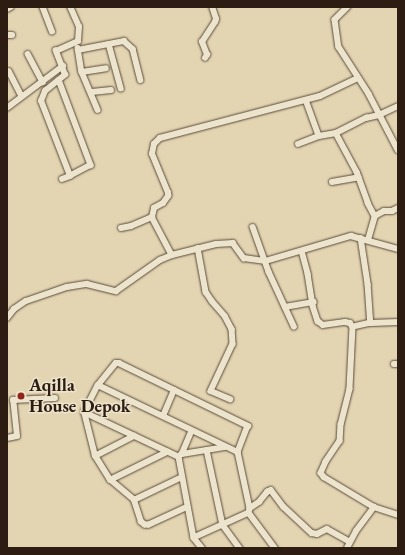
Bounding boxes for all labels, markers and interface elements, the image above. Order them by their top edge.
place label: Aqilla House Depok [29,375,130,418]
marker: Aqilla House Depok [16,391,26,401]

